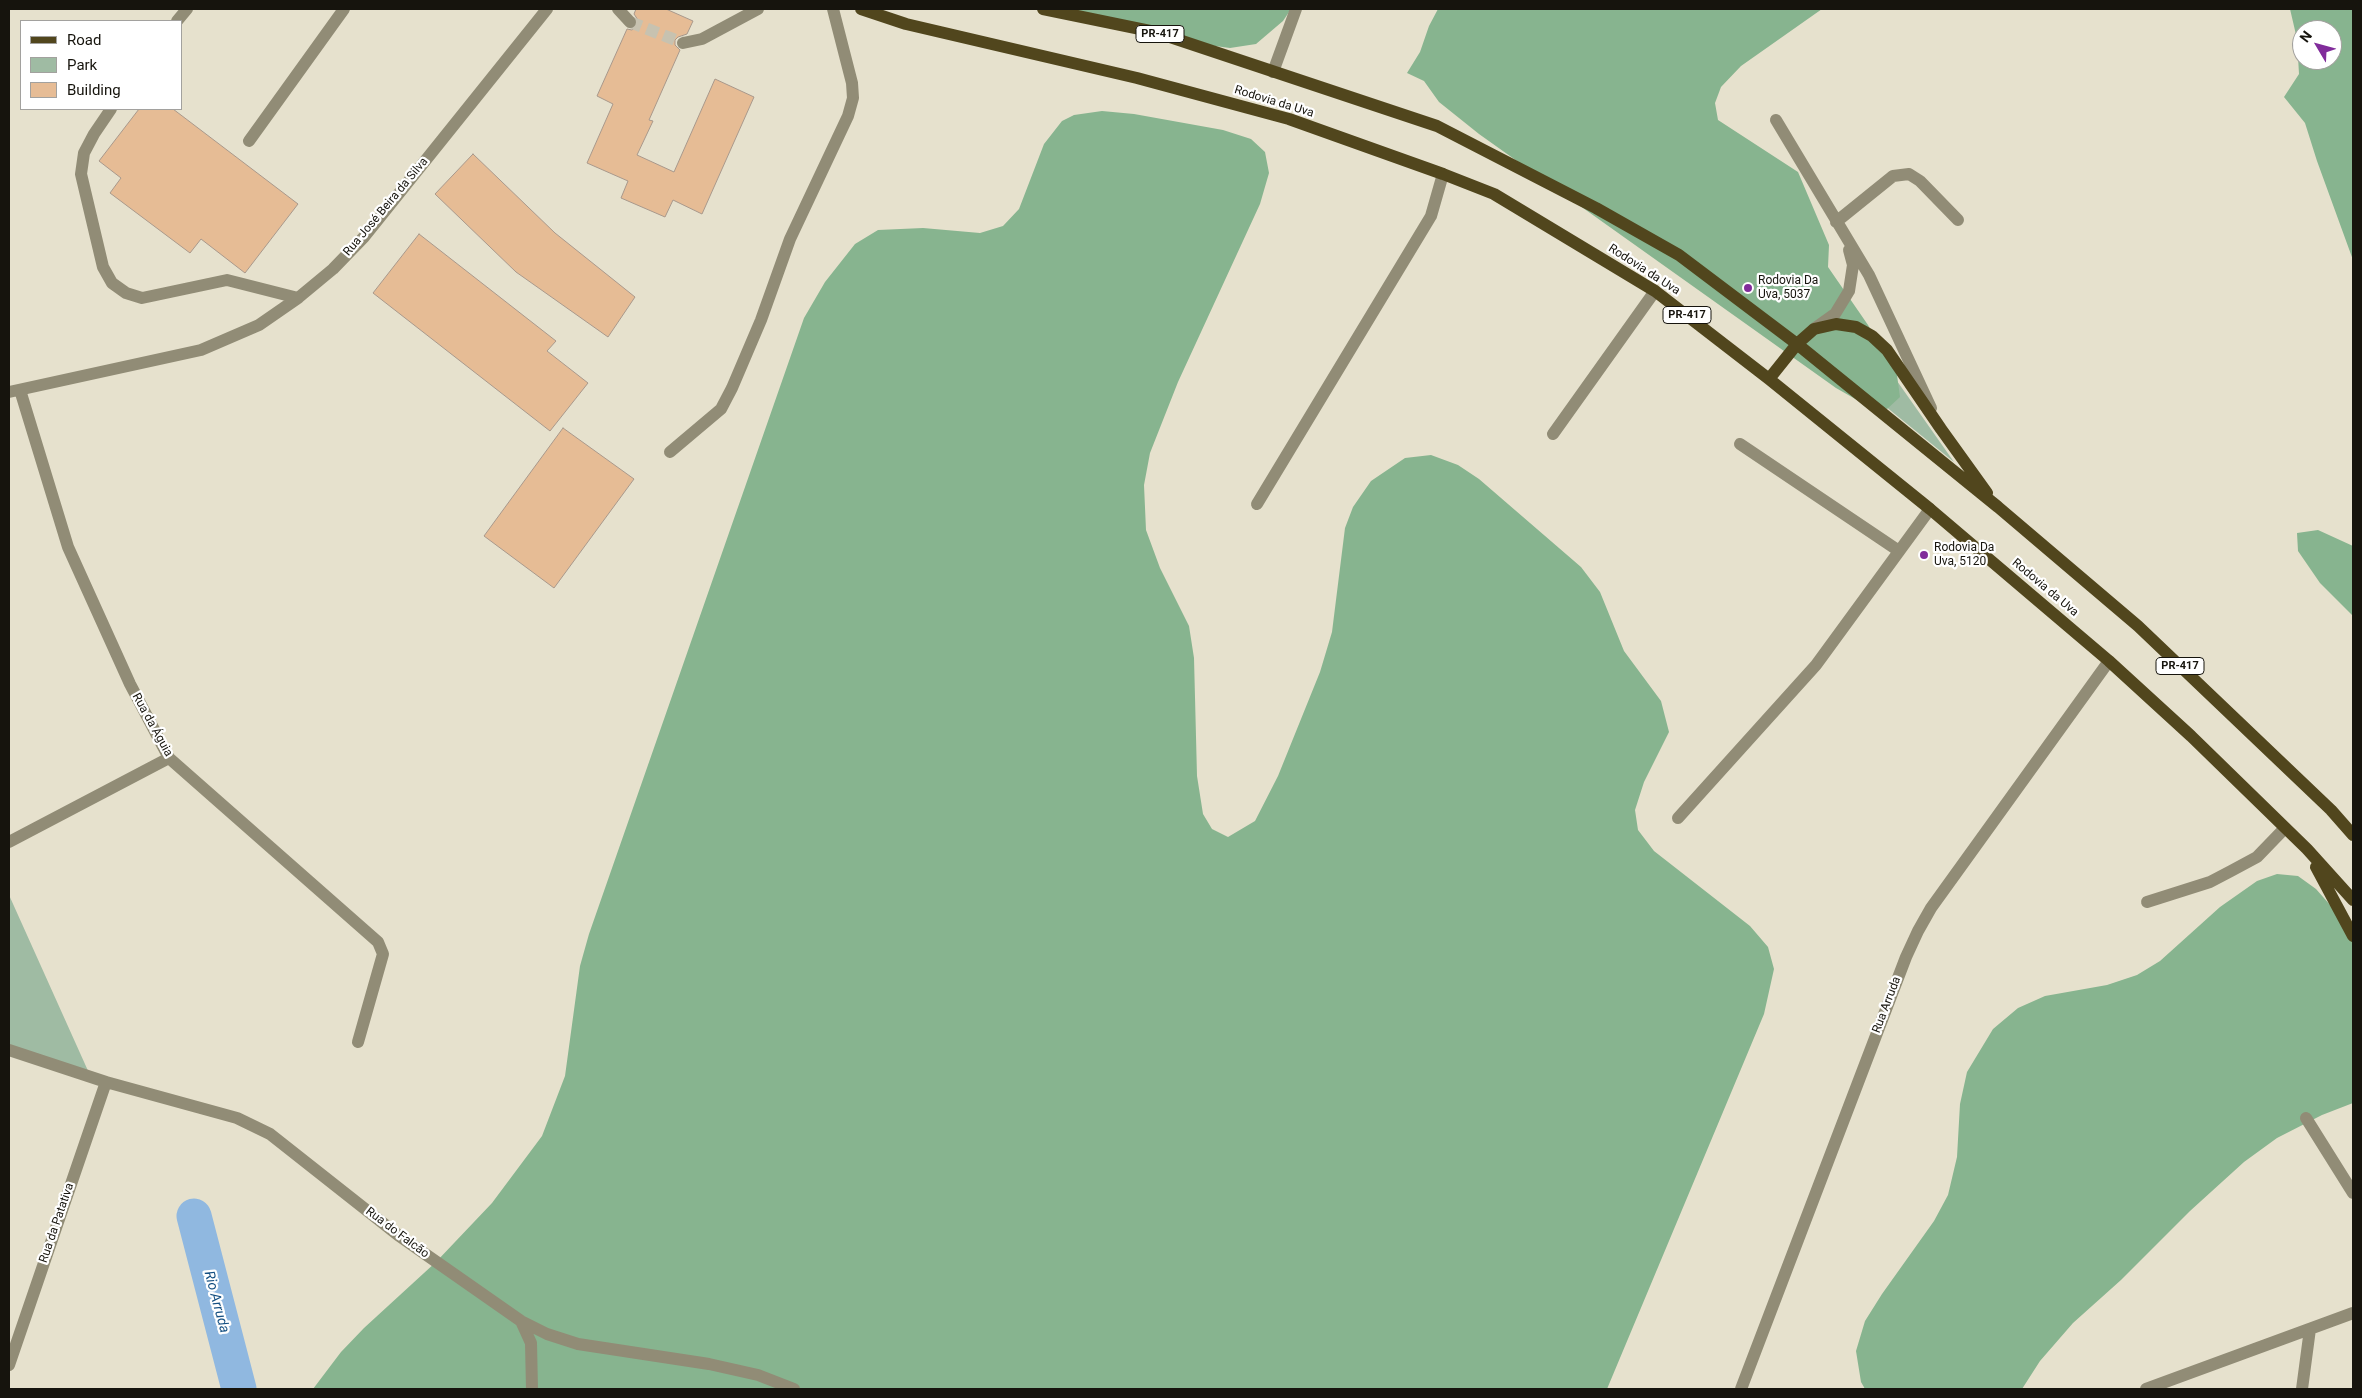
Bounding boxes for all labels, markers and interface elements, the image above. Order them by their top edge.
legend [20,20,182,110]
north arrow [2292,20,2342,70]
road number: PR-417 [1136,26,1184,42]
text: N [2296,28,2315,45]
text: Road [67,31,101,49]
text: Park [67,56,97,74]
text: Building [67,81,121,99]
street label: Rodovia da Uva [1233,83,1315,121]
street label: Rua José Beira da Silva [341,155,431,259]
street label: Rodovia da Uva [1606,242,1682,298]
place label: Rodovia Da Uva, 5037 [1758,274,1818,302]
marker: Rodovia Da Uva, 5037 [1742,282,1754,294]
road number: PR-417 [1663,306,1711,324]
place label: Rodovia Da Uva, 5120 [1934,541,1994,569]
marker: Rodovia Da Uva, 5120 [1918,549,1930,561]
street label: Rodovia da Uva [2009,556,2081,620]
road number: PR-417 [2156,658,2204,674]
street label: Rua da Águia [129,691,175,759]
street label: Rua Arruda [1870,975,1904,1035]
street label: Rua da Patativa [37,1181,77,1265]
street label: Rua do Falcão [362,1204,432,1262]
water label: Rio Arruda [200,1269,232,1335]

